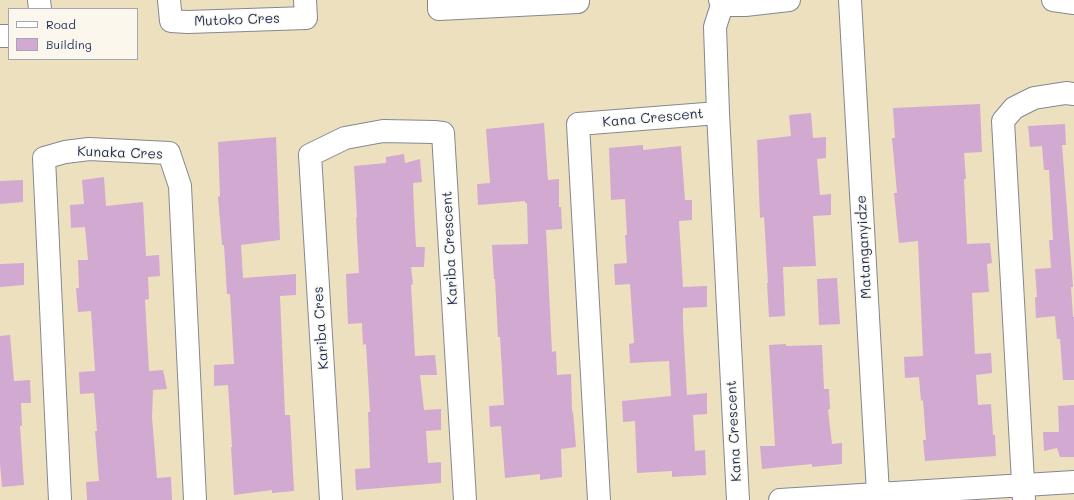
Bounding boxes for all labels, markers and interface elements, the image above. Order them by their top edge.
legend [8,8,138,60]
street label: Mutoko Cres [194,10,280,30]
text: Road [46,16,76,32]
text: Building [46,36,92,52]
street label: Kana Crescent [602,105,704,131]
street label: Kunaka Cres [77,143,163,163]
street label: Kariba Crescent [439,191,461,305]
street label: Matanganyidze [853,195,875,299]
street label: Kariba Cres [310,286,332,370]
street label: Kana Crescent [723,380,745,482]

